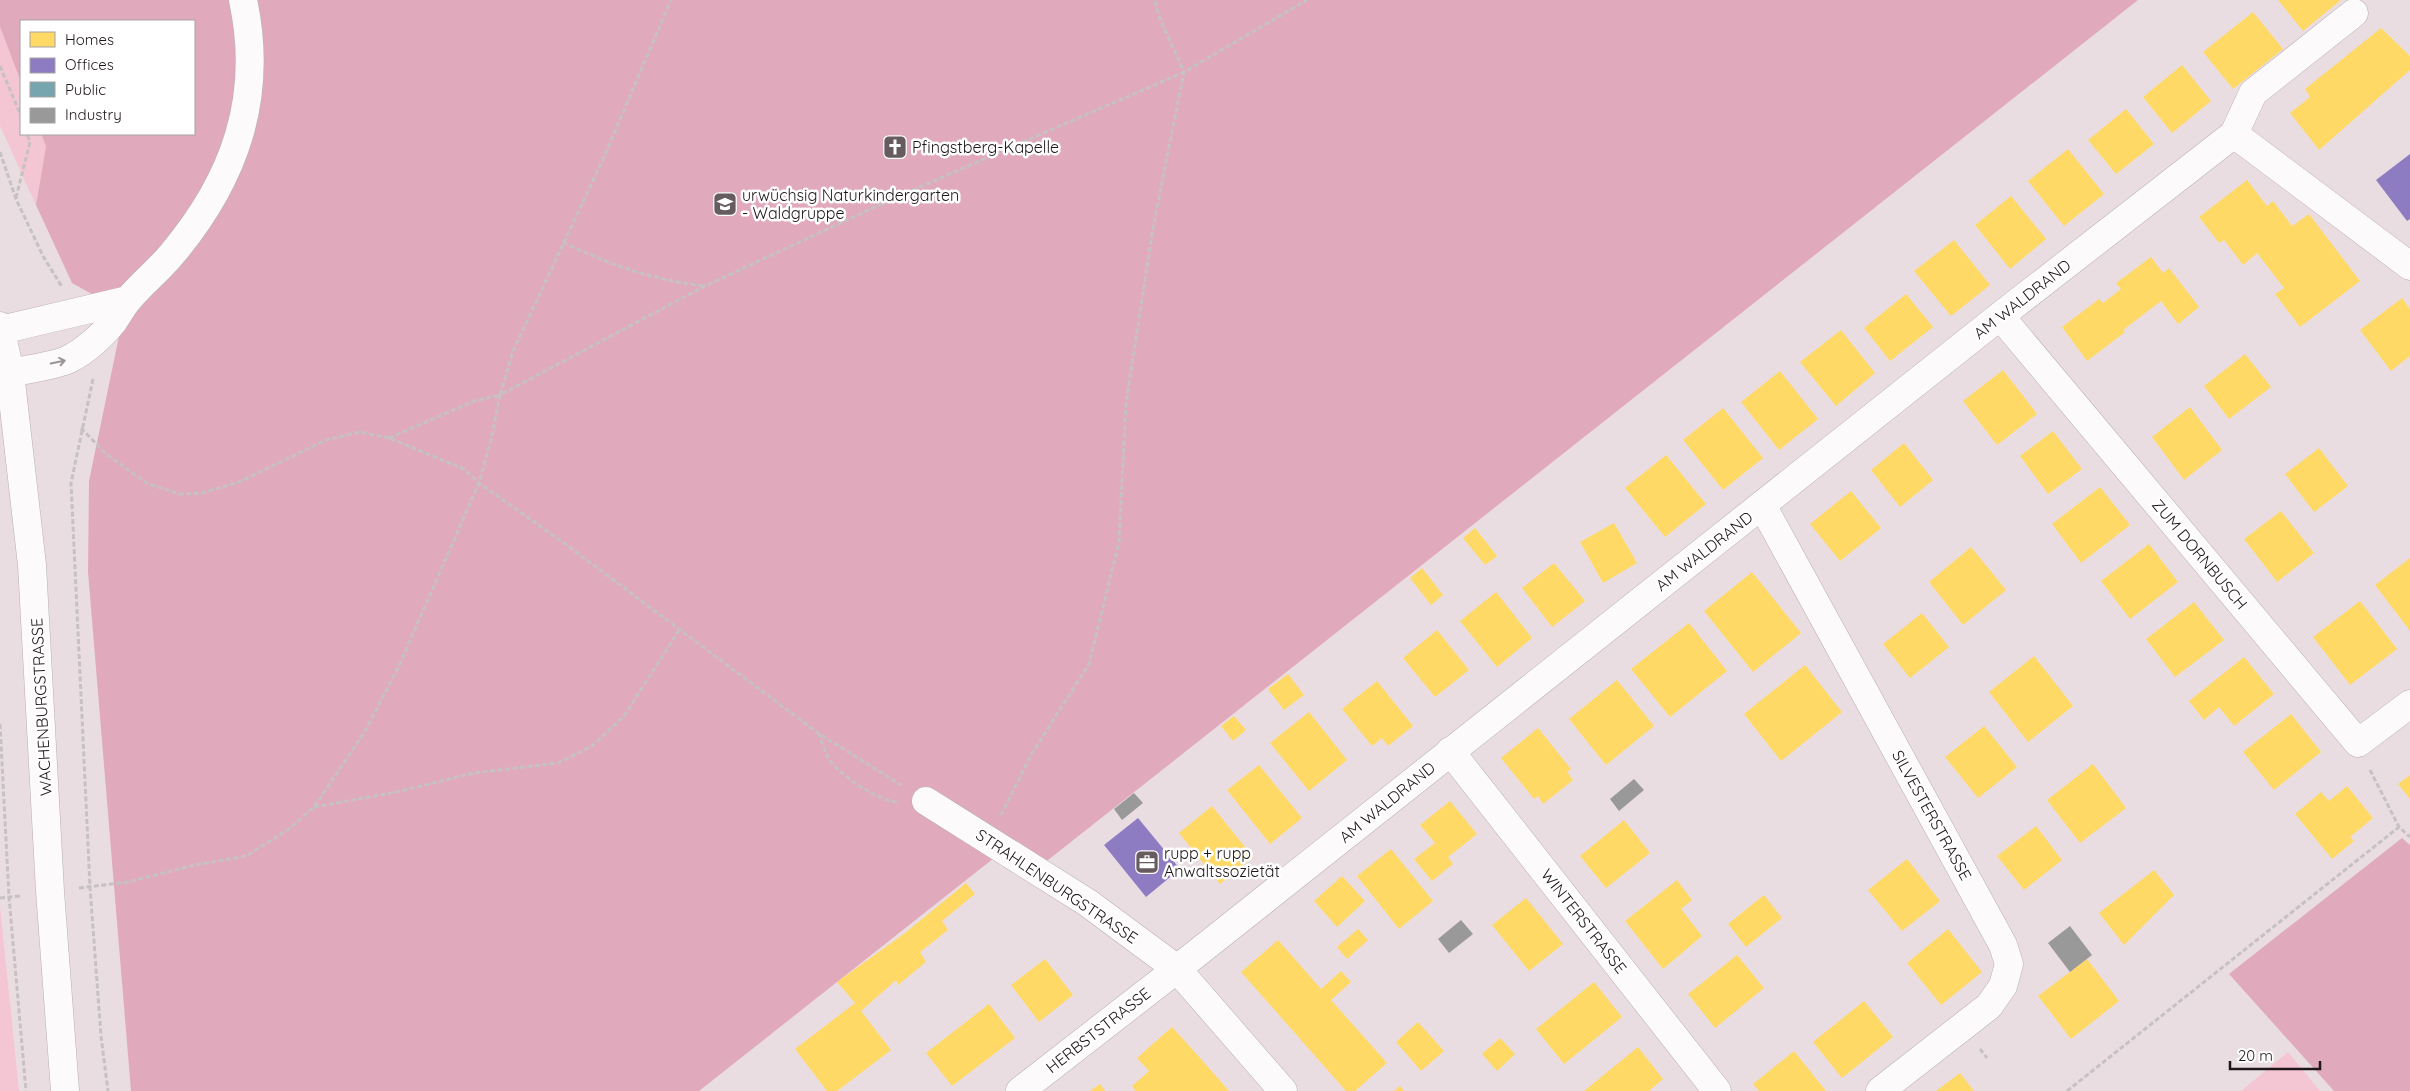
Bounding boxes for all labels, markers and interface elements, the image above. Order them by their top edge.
legend [20,20,195,135]
text: Homes [65,30,114,49]
text: Offices [65,55,114,74]
text: Public [65,80,106,99]
text: Industry [65,105,122,124]
church icon: Pfingstberg-Kapelle [882,134,908,160]
place label: Pfingstberg-Kapelle [912,137,1059,157]
place label: urwüchsig Naturkindergarten - Waldgruppe [742,185,959,223]
school or university icon: urwüchsig Naturkindergarten - Waldgruppe [712,191,738,217]
street label: AM WALDRAND [1969,255,2075,343]
one-way arrow [49,357,65,366]
street label: ZUM DORNBUSCH [2148,495,2252,613]
street label: AM WALDRAND [1651,507,1757,595]
street label: WACHENBURGSTRASSE [26,617,56,797]
street label: SILVESTERSTRASSE [1888,746,1976,884]
street label: AM WALDRAND [1335,757,1439,847]
street label: STRAHLENBURGSTRASSE [972,824,1142,948]
place label: rupp + rupp Anwaltssozietät [1164,843,1280,881]
office icon: rupp + rupp Anwaltssozietät [1134,849,1160,875]
street label: WINTERSTRASSE [1537,865,1631,977]
street label: HERBSTSTRASSE [1042,983,1154,1077]
scale bar [2230,1038,2320,1070]
text: 20 m [2238,1046,2273,1065]

